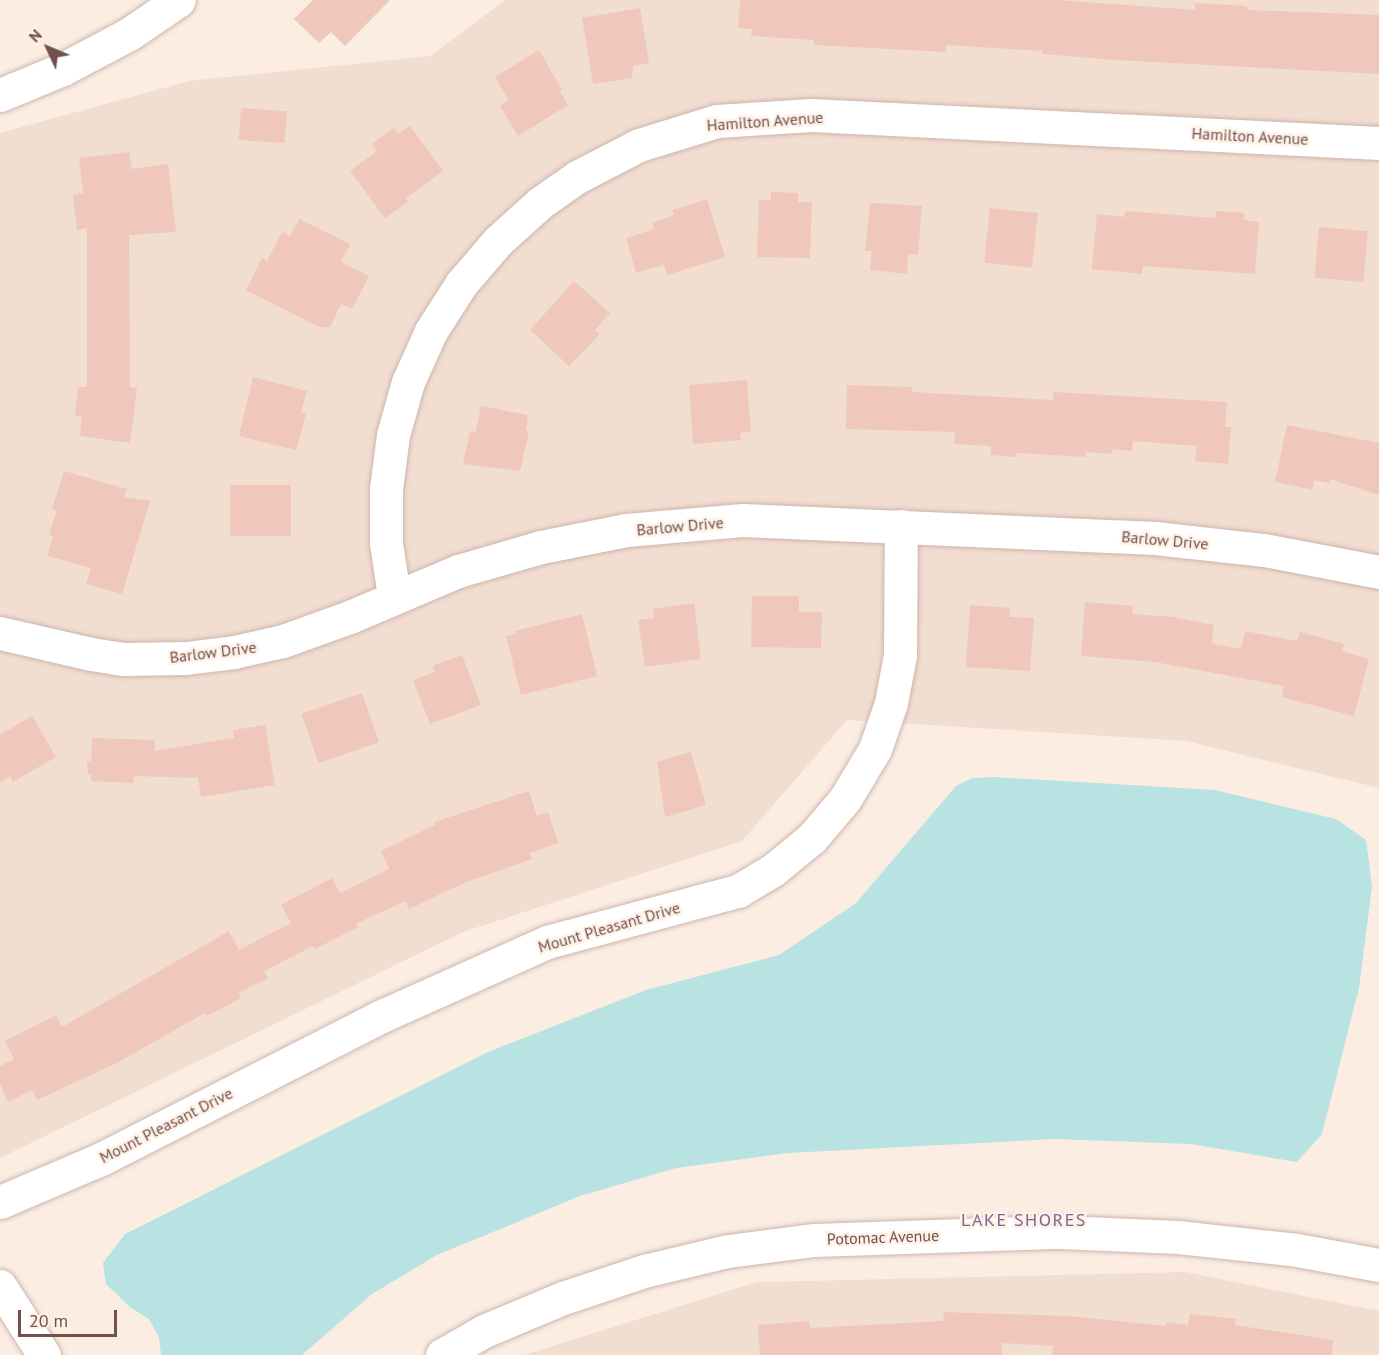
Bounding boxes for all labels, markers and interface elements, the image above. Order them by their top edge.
north arrow [18,18,78,78]
text: N [24,25,46,46]
street label: Hamilton Avenue [706,107,824,135]
street label: Hamilton Avenue [1191,123,1309,149]
street label: Barlow Drive [635,513,725,539]
street label: Barlow Drive [1120,527,1210,553]
street label: Barlow Drive [168,637,258,667]
street label: Mount Pleasant Drive [536,898,682,956]
street label: Mount Pleasant Drive [96,1083,236,1167]
district label: LAKE SHORES [961,1209,1087,1231]
street label: Potomac Avenue [826,1225,940,1249]
scale bar [21,1298,120,1336]
text: 20 m [29,1309,68,1332]

